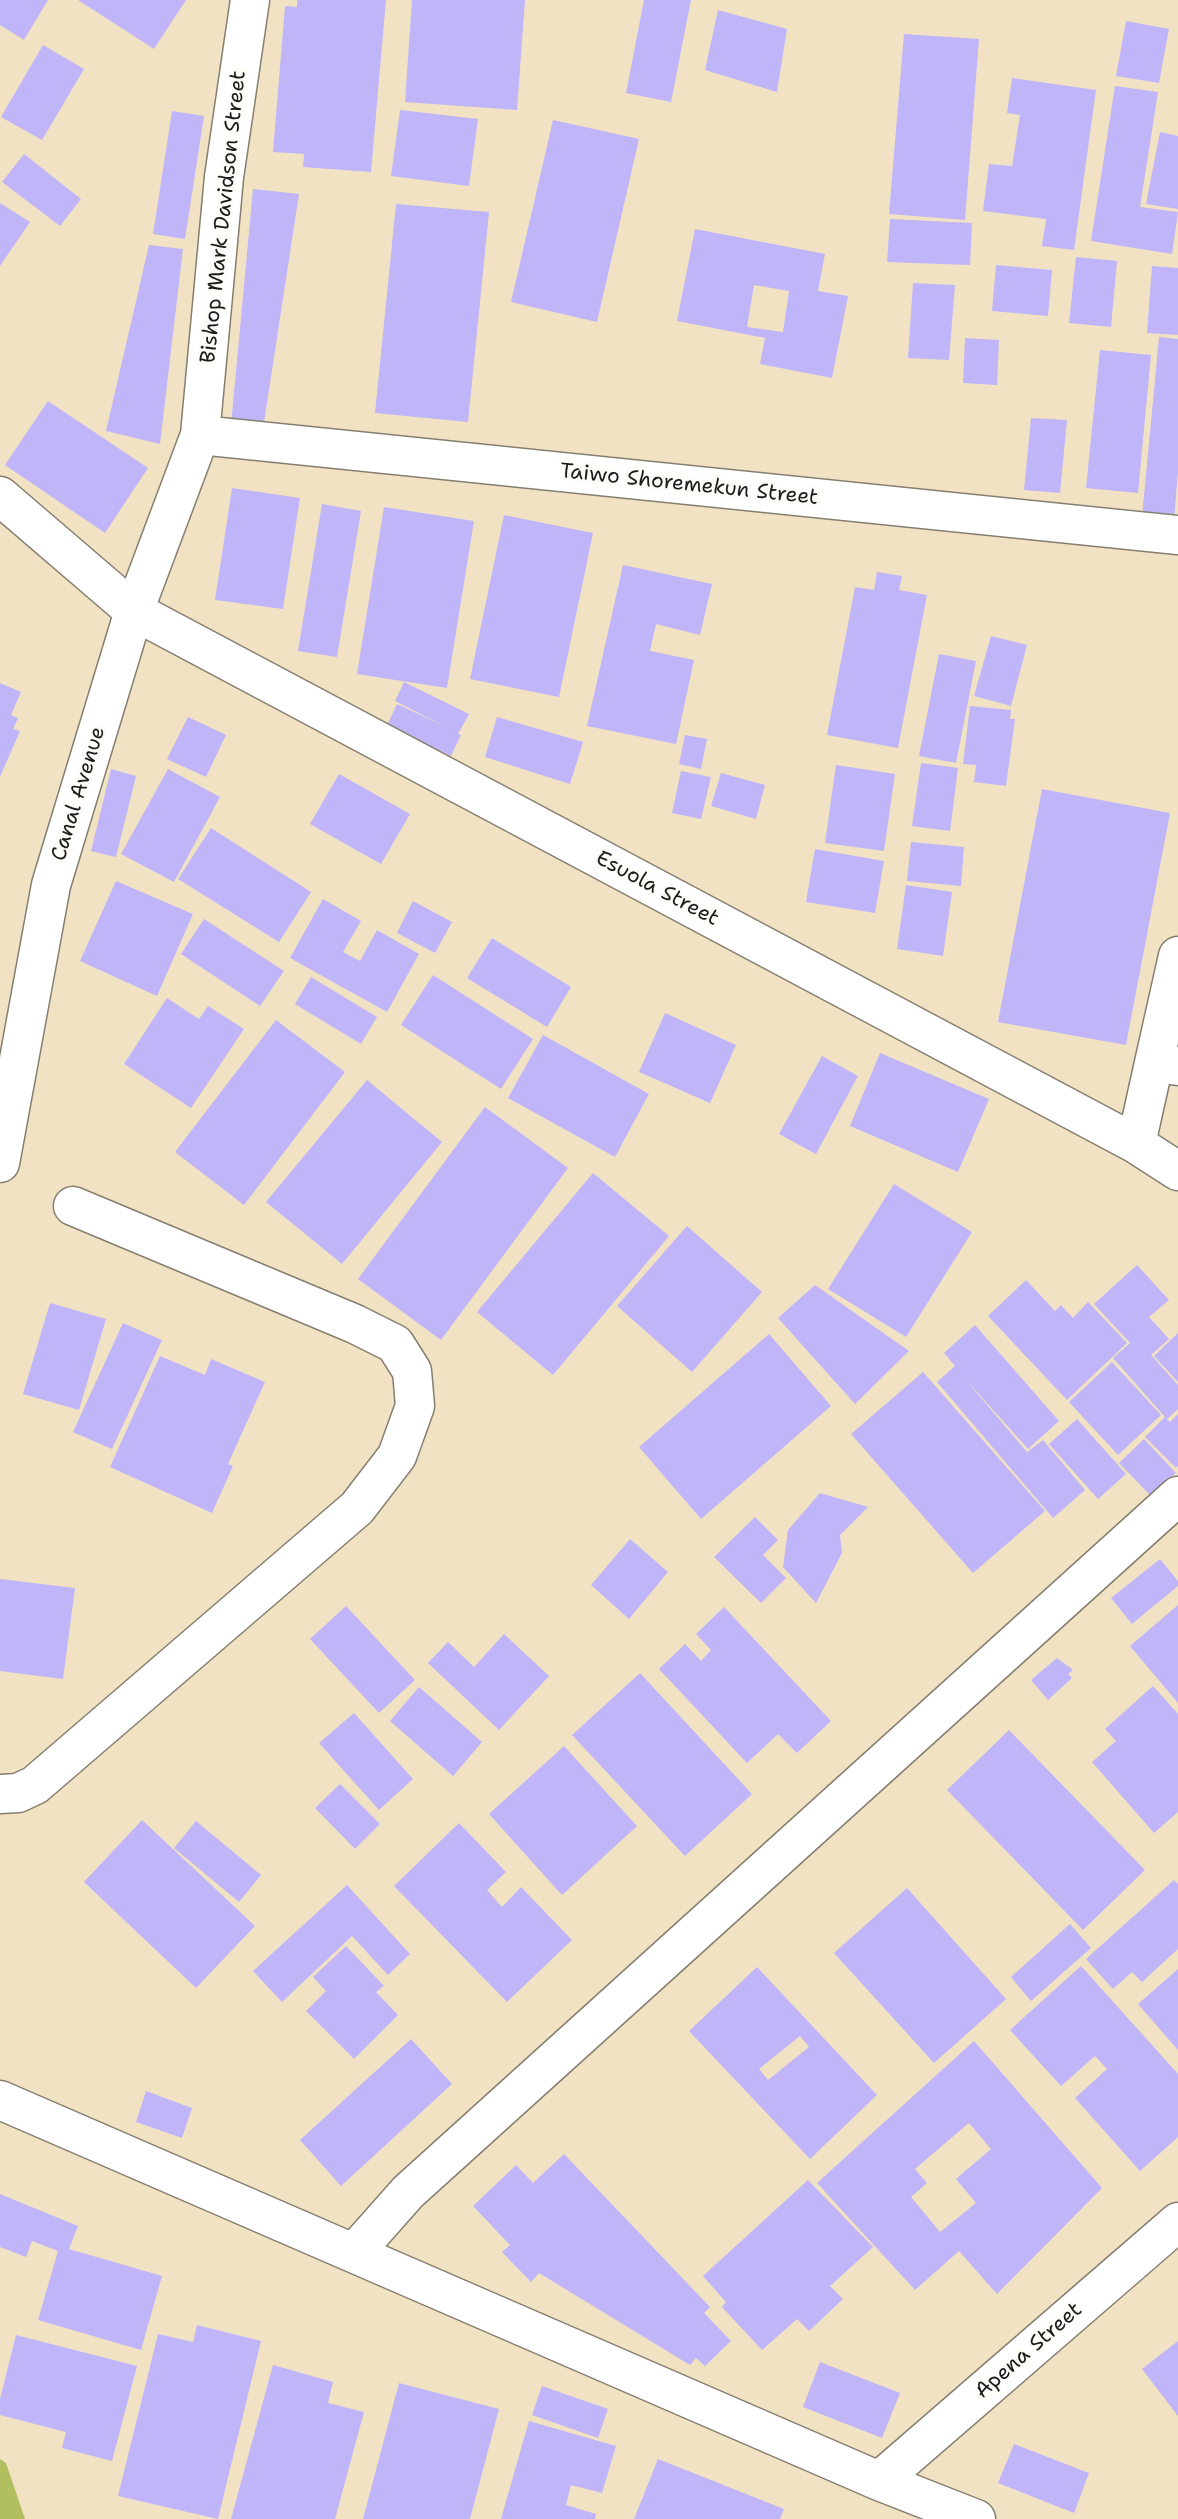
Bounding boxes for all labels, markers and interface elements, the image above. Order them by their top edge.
street label: Bishop Mark Davidson Street [196,69,252,365]
street label: Taiwo Shoremekun Street [559,459,819,511]
street label: Canal Avenue [47,724,111,864]
street label: Esuola Street [591,846,723,932]
street label: Apena Street [970,2298,1088,2404]

